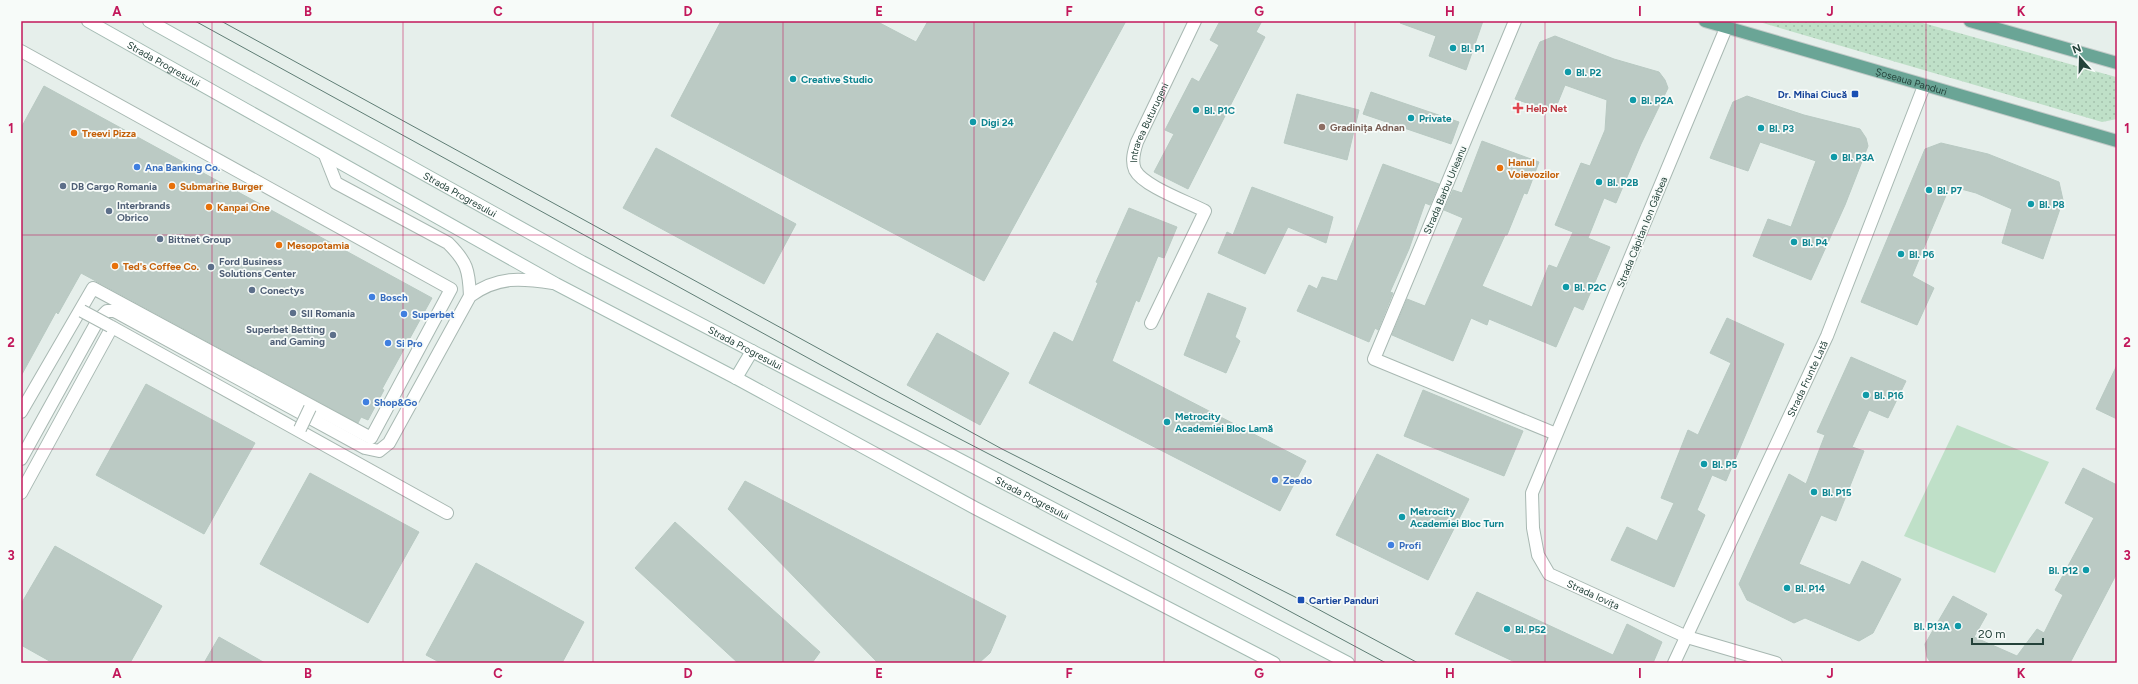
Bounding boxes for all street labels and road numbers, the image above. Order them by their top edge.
street label: Strada Progresului [125,38,203,89]
street label: Șoseaua Panduri [1874,65,1949,98]
street label: Intrarea Buturugeni [1126,80,1171,163]
street label: Strada Barbu Urleanu [1421,144,1469,236]
street label: Strada Progresului [421,169,499,220]
street label: Strada Căpitan Ion Gârbea [1614,175,1670,289]
street label: Strada Progresului [706,323,785,372]
street label: Strada Frunte Lată [1784,338,1830,419]
street label: Strada Progresului [993,473,1072,523]
street label: Strada Iovița [1565,577,1622,612]

